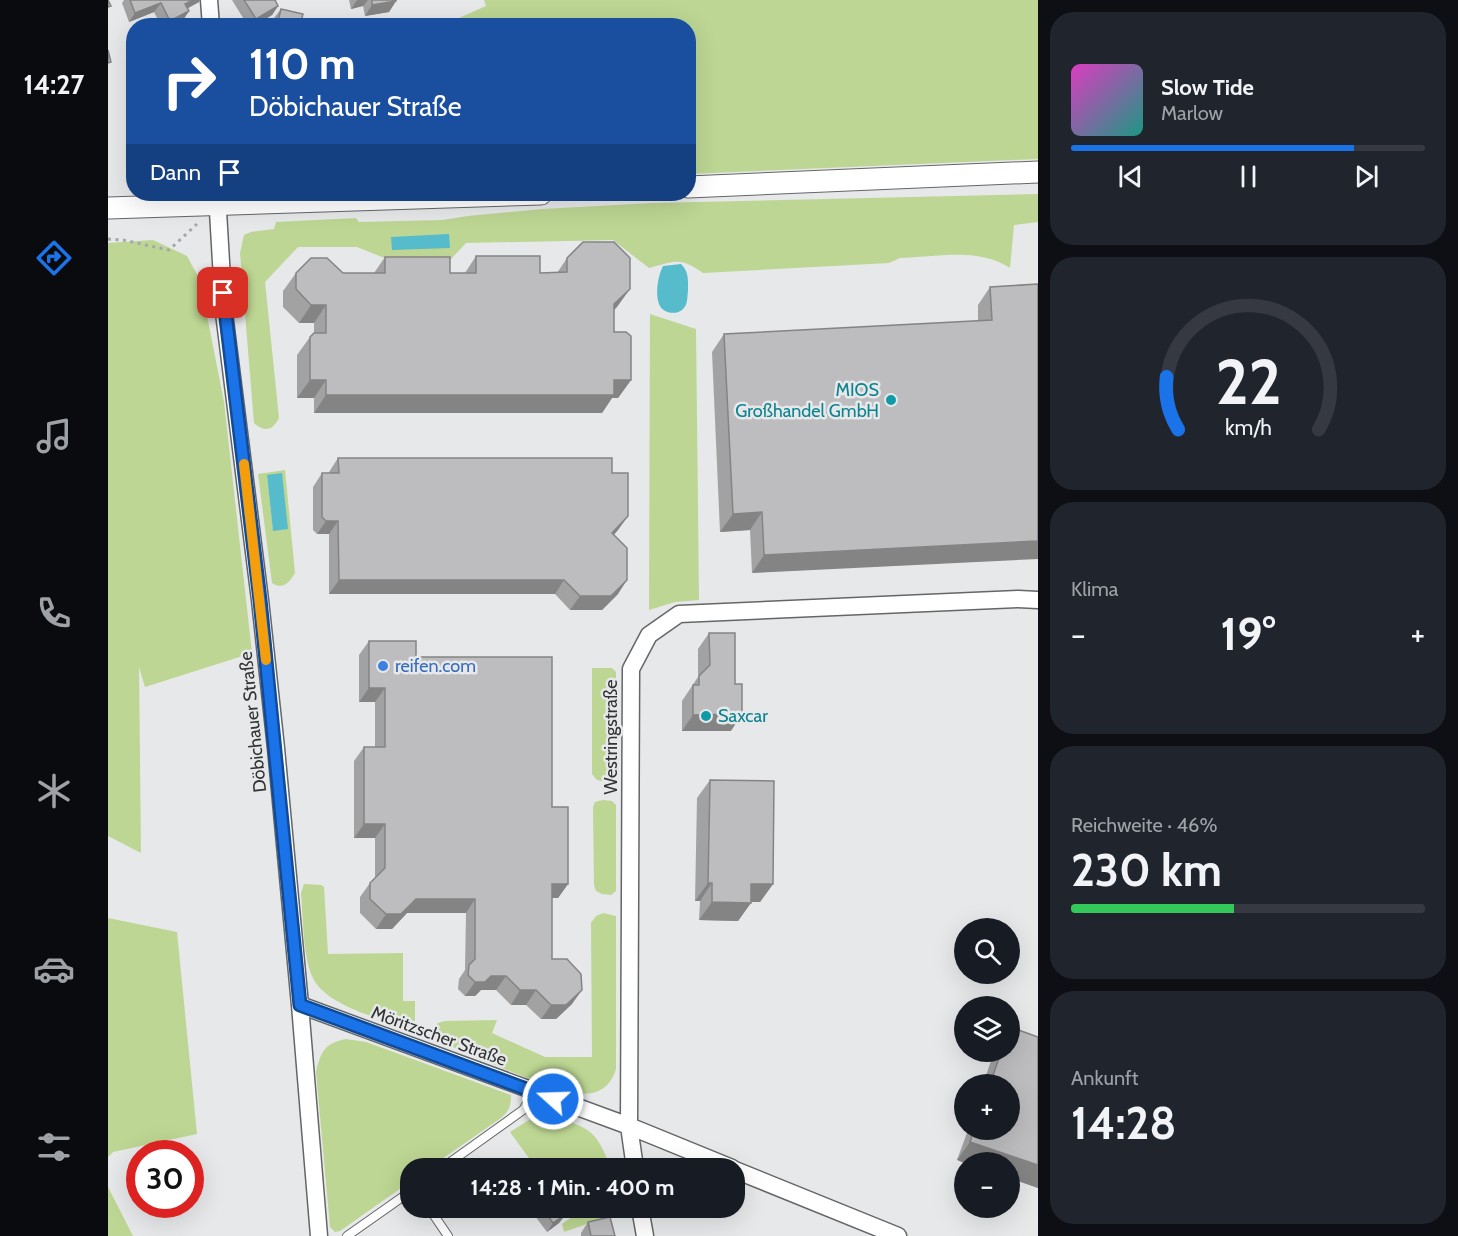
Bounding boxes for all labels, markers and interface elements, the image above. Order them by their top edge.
text: 110 m [249,38,356,90]
icon: right [150,42,228,120]
text: 14:27 [24,68,84,101]
text: Slow Tide [1161,74,1254,101]
text: Döbichauer Straße [249,90,462,123]
text: Marlow [1161,101,1223,125]
icon: arrive [213,156,246,189]
text: Dann [150,159,201,186]
icon: previous [1114,160,1147,193]
icon: pause [1232,160,1265,193]
icon: next [1350,160,1383,193]
icon: directions [33,237,75,279]
pin [197,267,248,318]
icon: arrive [206,276,239,309]
text: 22 [1215,344,1281,420]
place label: MIOS Großhandel GmbH [735,379,879,422]
marker: MIOS Großhandel GmbH [884,393,898,407]
icon: music [33,415,75,457]
text: km/h [1225,415,1271,441]
text: Klima [1071,577,1118,601]
icon: phone [33,592,75,634]
text: 19° [1221,607,1275,661]
text: − [1071,614,1086,654]
text: + [1410,614,1425,654]
street label: Döbichauer Straße [235,650,271,794]
place label: reifen.com [395,655,476,677]
marker: reifen.com [376,659,390,673]
street label: Westringstraße [600,680,622,794]
place label: Saxcar [718,705,768,727]
marker: Saxcar [699,709,713,723]
icon: climate [33,770,75,812]
text: Reichweite · 46% [1071,813,1217,837]
text: 230 km [1071,843,1222,897]
map controls [954,918,1020,1218]
button: search [954,918,1020,984]
icon: car [33,948,75,990]
button: layers [954,996,1020,1062]
street label: Möritzscher Straße [368,1001,510,1071]
text: Ankunft [1071,1066,1138,1090]
position arrow [521,1067,585,1131]
button: + [954,1074,1020,1140]
text: 14:28 [1071,1096,1177,1150]
icon: filters [33,1126,75,1168]
speed limit sign: 30 [126,1140,204,1218]
button: − [954,1152,1020,1218]
text: 14:28 · 1 Min. · 400 m [471,1174,674,1201]

